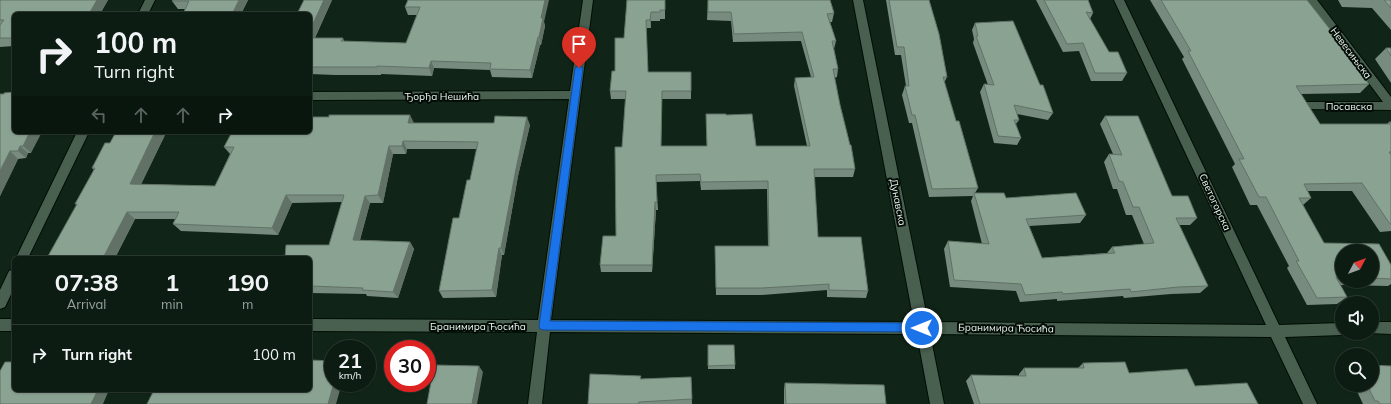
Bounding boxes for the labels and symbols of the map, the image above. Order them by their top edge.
street label: Невесињска [1327,25,1375,81]
pin [562,27,596,68]
street label: Ђорђа Нешића [405,90,479,103]
street label: Посавска [1326,100,1372,113]
street label: Светогорска [1196,172,1234,232]
street label: Дунавска [887,177,909,227]
north arrow [1335,244,1379,288]
position arrow [901,307,943,349]
street label: Бранимира Ћосића [430,320,526,333]
street label: Бранимира Ћосића [958,321,1054,335]
speed limit sign: 30 [384,340,436,392]

